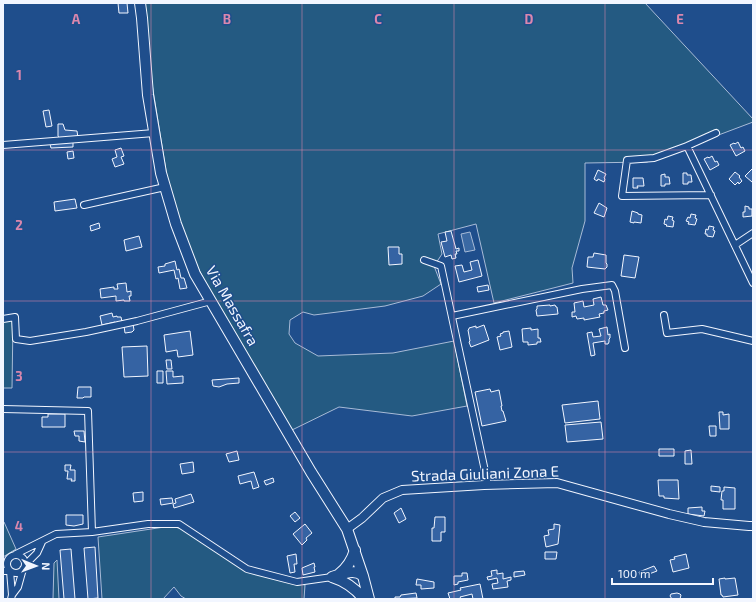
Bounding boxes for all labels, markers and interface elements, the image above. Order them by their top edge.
text: A [72,11,81,27]
text: B [223,11,231,27]
text: C [374,11,382,27]
text: D [525,11,534,27]
text: E [676,11,684,27]
text: 1 [16,67,22,83]
text: 2 [15,217,23,233]
street label: Via Massafra [203,262,263,349]
text: 3 [15,368,23,384]
street label: Strada Giuliani Zona E [411,461,559,485]
text: 4 [15,518,23,534]
north arrow [16,546,56,586]
scale bar [612,560,713,586]
text: N [40,562,53,570]
text: 100 m [618,566,650,580]

